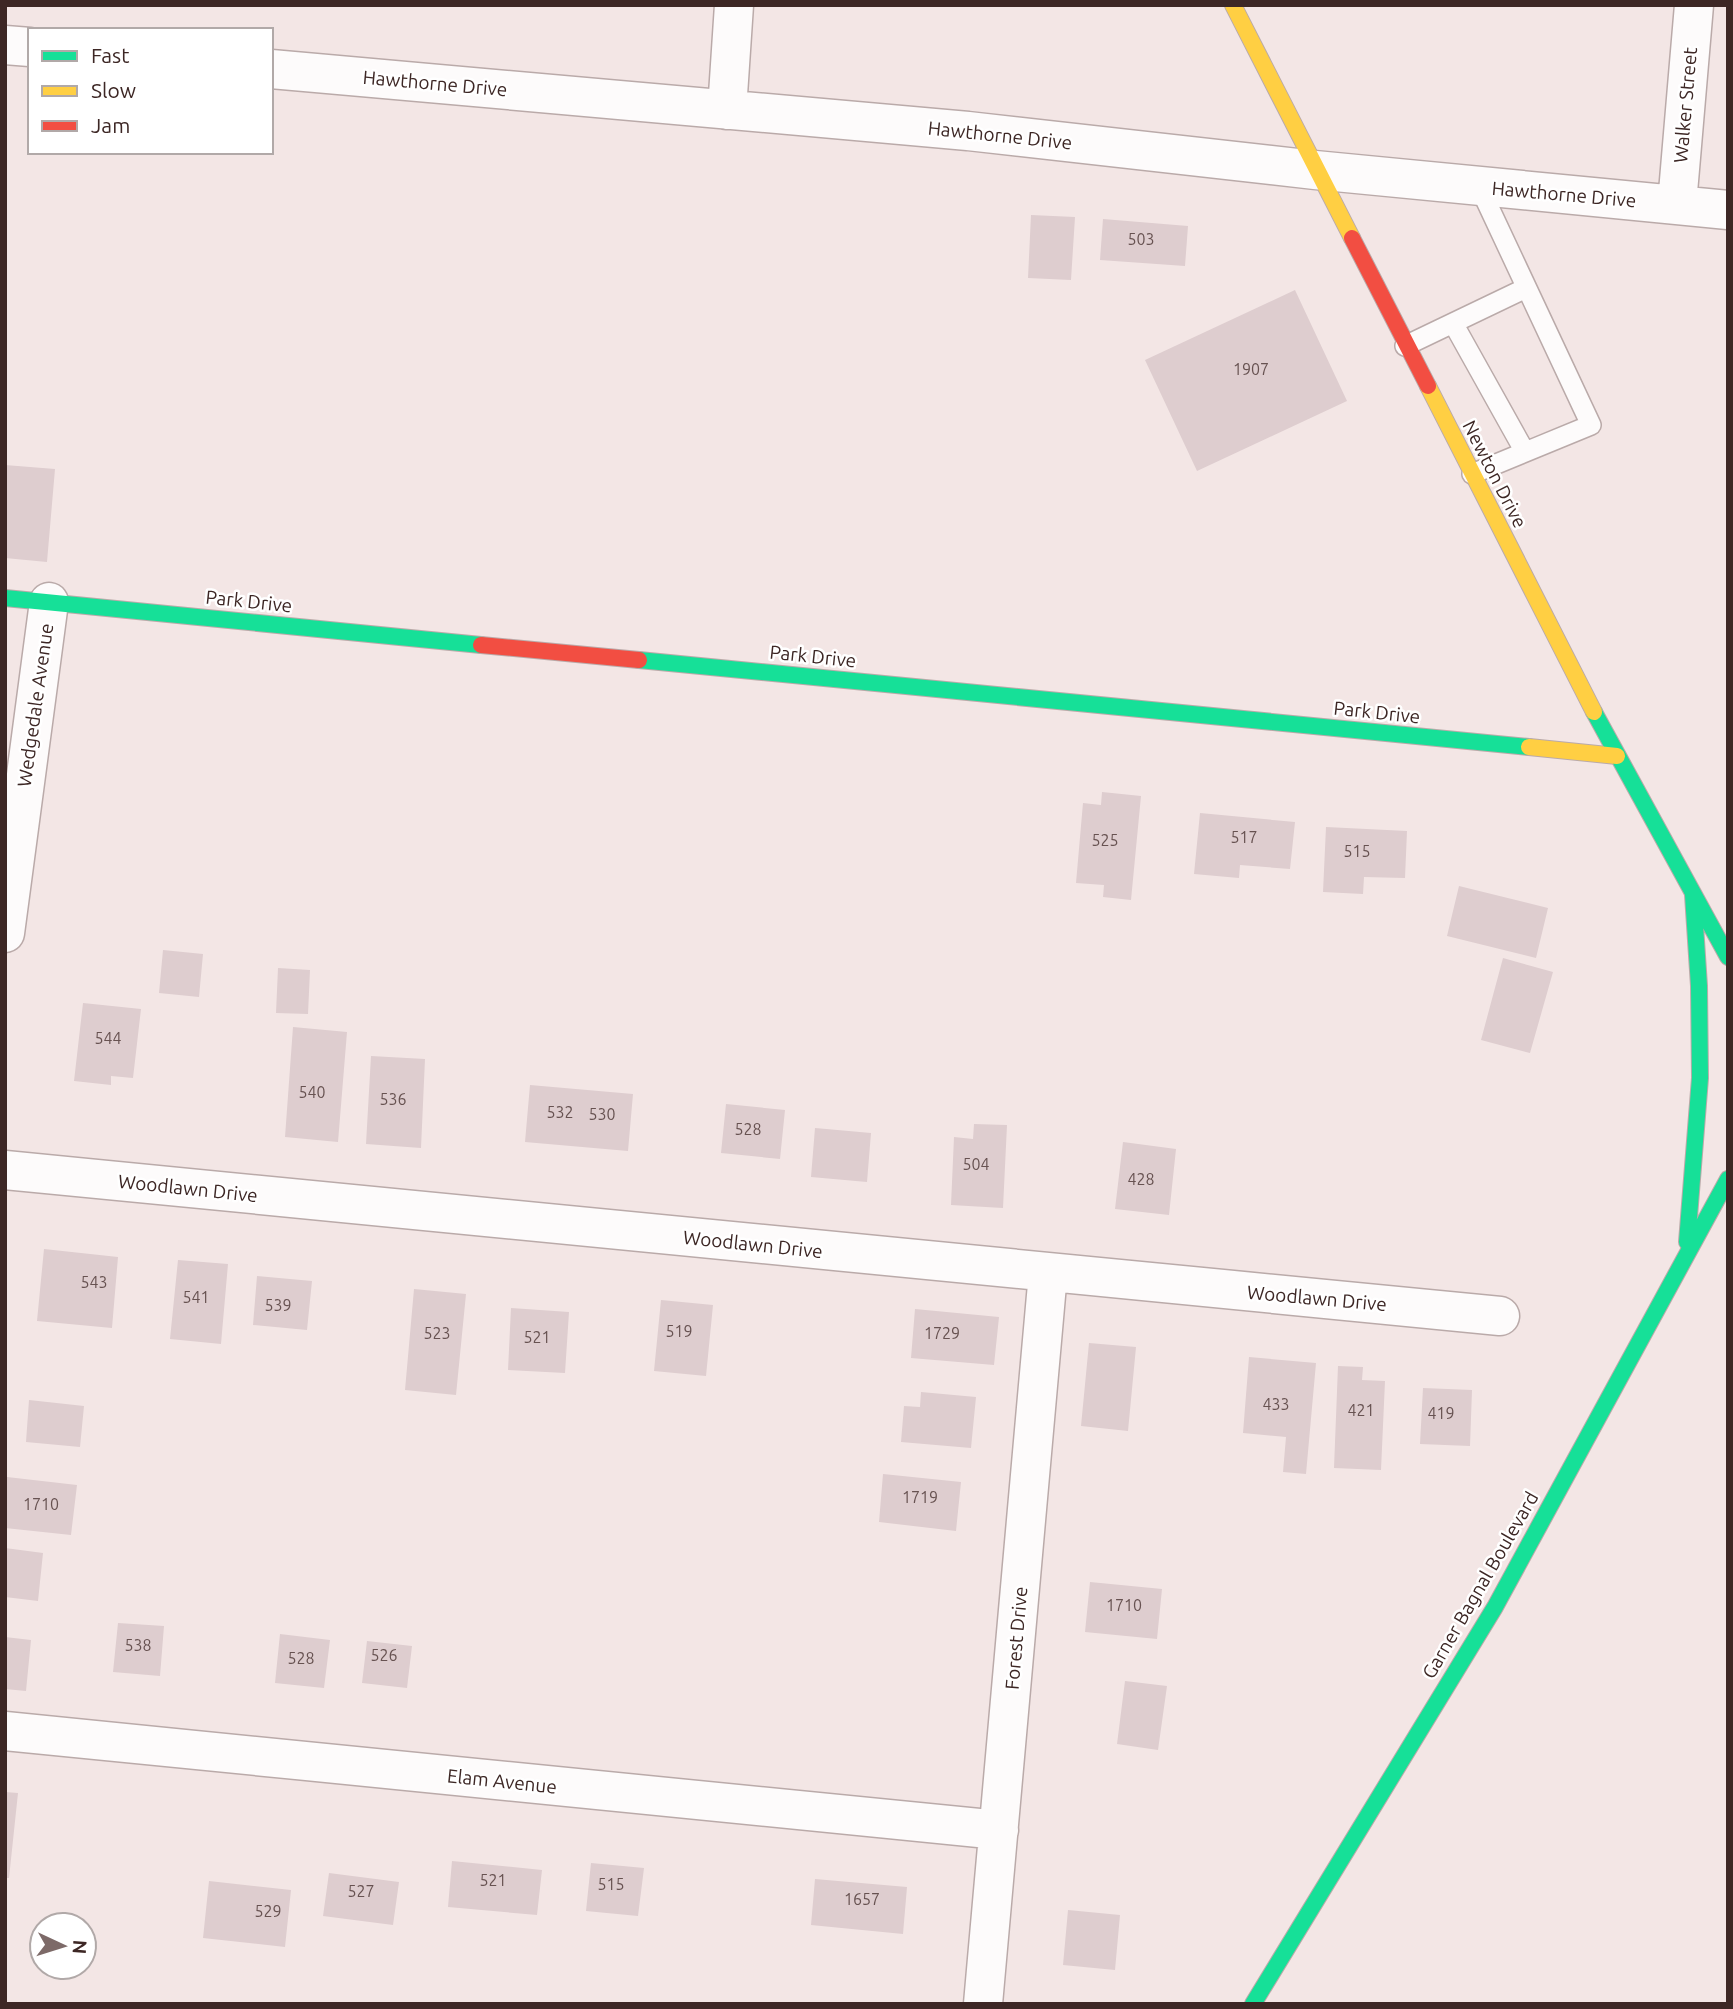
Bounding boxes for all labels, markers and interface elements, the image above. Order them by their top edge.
legend [28,28,273,154]
text: Fast [91,43,129,67]
street label: Walker Street [1669,46,1701,164]
street label: Hawthorne Drive [362,66,508,100]
text: Slow [91,78,136,102]
text: Jam [91,113,130,137]
street label: Hawthorne Drive [927,116,1073,154]
street label: Hawthorne Drive [1491,177,1637,211]
house number: 503 [1127,230,1155,248]
house number: 1907 [1233,360,1269,378]
street label: Newton Drive [1459,417,1531,531]
street label: Park Drive [205,586,293,616]
street label: Wedgedale Avenue [13,622,57,788]
street label: Park Drive [769,641,857,671]
street label: Park Drive [1333,697,1421,727]
house number: 517 [1230,828,1258,846]
house number: 525 [1091,831,1119,849]
house number: 515 [1343,842,1371,860]
house number: 544 [94,1029,122,1047]
house number: 540 [298,1083,326,1101]
house number: 536 [379,1090,407,1108]
house number: 532 [546,1103,574,1121]
house number: 530 [588,1105,616,1123]
house number: 528 [734,1120,762,1138]
house number: 504 [962,1155,990,1173]
street label: Woodlawn Drive [117,1170,259,1206]
house number: 428 [1127,1170,1155,1188]
street label: Woodlawn Drive [682,1226,824,1262]
house number: 543 [80,1273,108,1291]
street label: Woodlawn Drive [1246,1281,1388,1315]
house number: 541 [182,1288,210,1306]
house number: 539 [264,1296,292,1314]
house number: 519 [665,1322,693,1340]
house number: 523 [423,1324,451,1342]
house number: 1729 [924,1324,960,1342]
house number: 521 [523,1328,551,1346]
house number: 433 [1262,1395,1290,1413]
house number: 421 [1347,1401,1375,1419]
house number: 419 [1427,1404,1455,1422]
house number: 1719 [902,1488,938,1506]
street label: Garner Bagnal Boulevard [1417,1488,1543,1682]
house number: 1710 [23,1495,59,1513]
street label: Forest Drive [1001,1585,1031,1691]
house number: 1710 [1106,1596,1142,1614]
house number: 538 [124,1636,152,1654]
house number: 526 [370,1646,398,1664]
house number: 528 [287,1649,315,1667]
street label: Elam Avenue [446,1764,558,1798]
house number: 521 [479,1871,507,1889]
house number: 515 [597,1875,625,1893]
house number: 527 [347,1882,375,1900]
house number: 1657 [844,1890,880,1908]
house number: 529 [254,1902,282,1920]
north arrow [28,1911,98,1981]
text: N [68,1939,91,1955]

